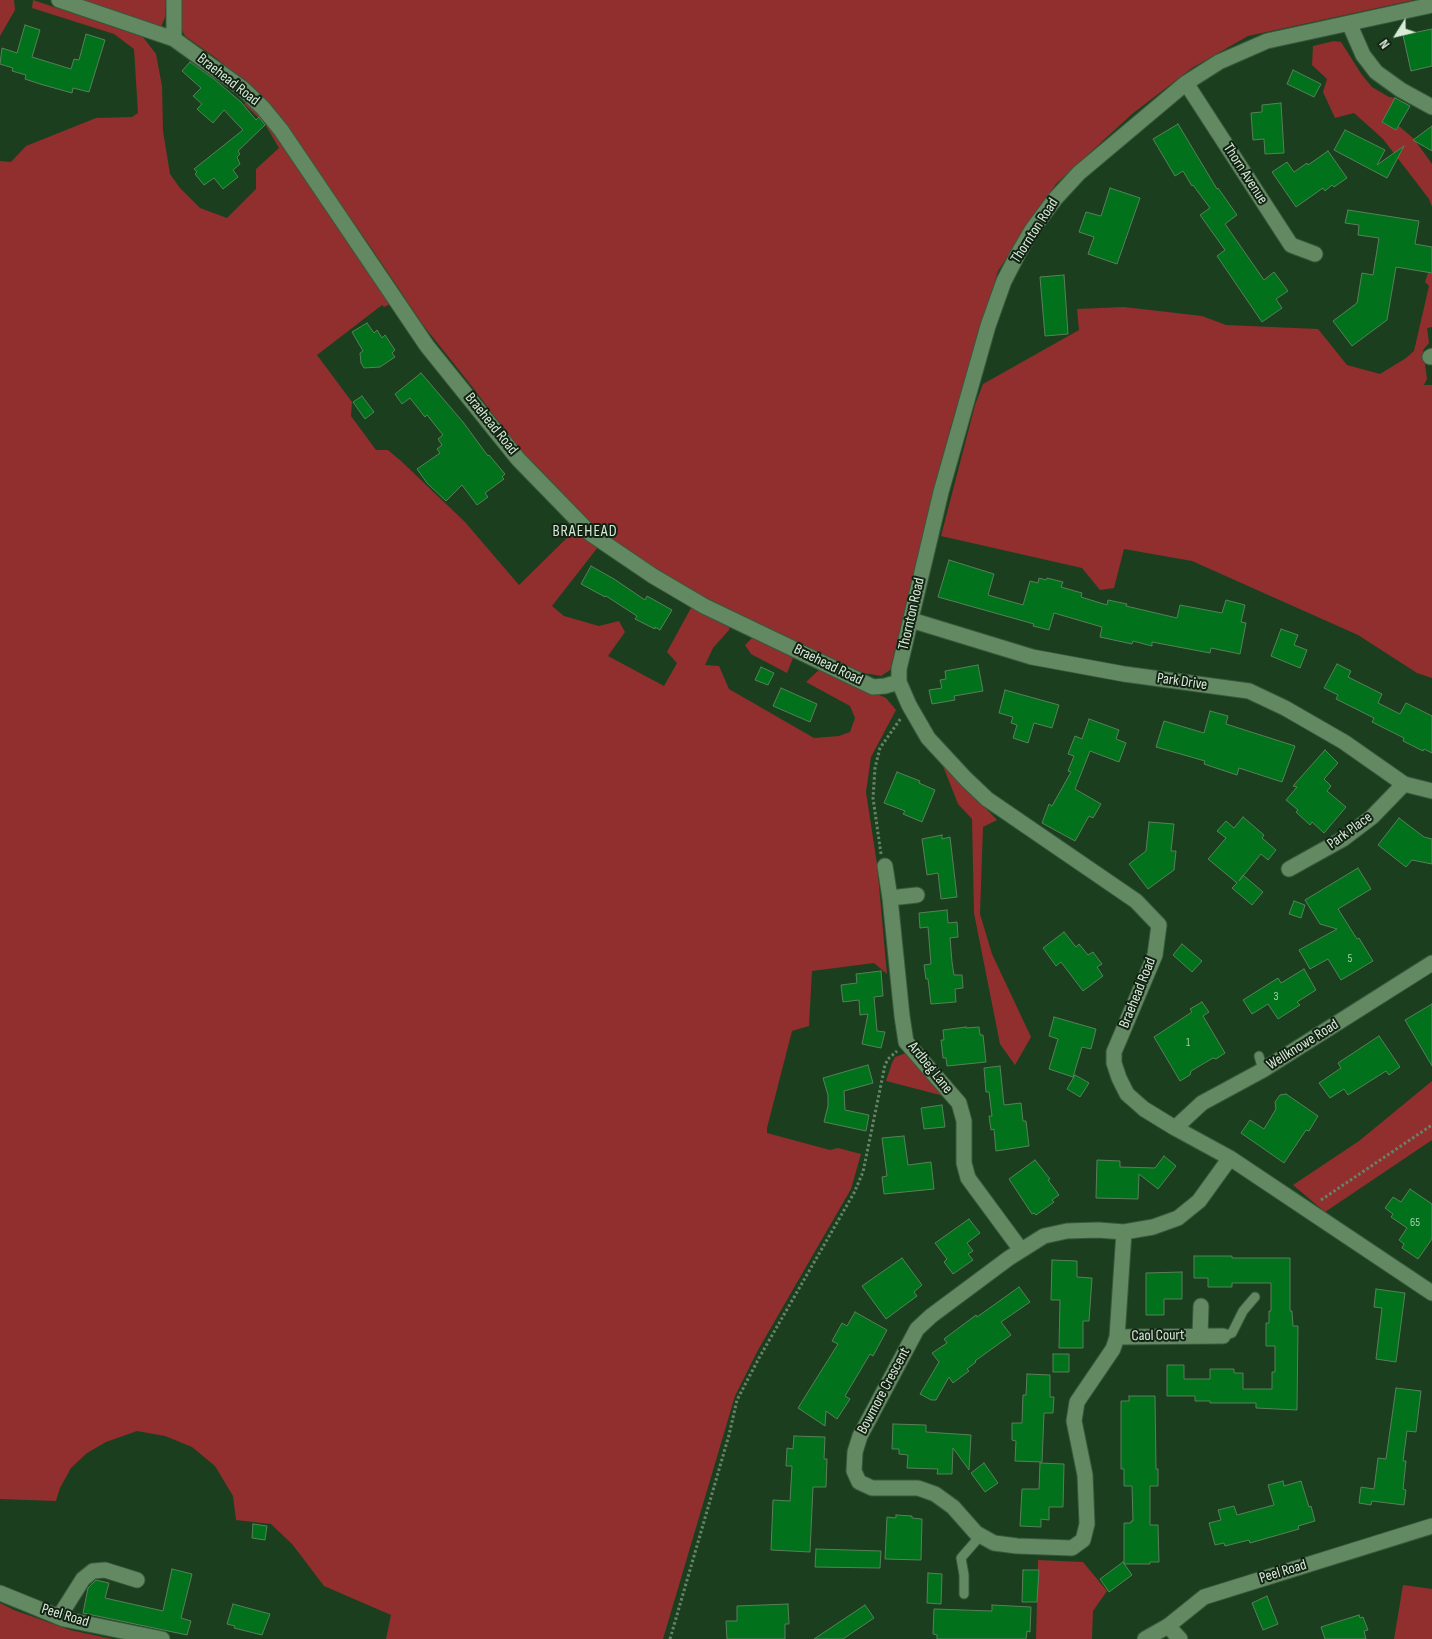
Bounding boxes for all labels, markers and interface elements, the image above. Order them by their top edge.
north arrow [1372,10,1422,60]
text: N [1375,36,1394,52]
street label: Braehead Road [193,50,263,110]
street label: Thorn Avenue [1219,140,1271,208]
street label: Thornton Road [1007,195,1063,267]
street label: Braehead Road [461,389,521,459]
district label: BRAEHEAD [551,522,619,542]
street label: Thornton Road [895,576,929,652]
street label: Braehead Road [791,641,865,689]
street label: Park Drive [1156,670,1208,694]
street label: Park Place [1324,809,1376,853]
house number: 5 [1348,952,1352,966]
street label: Braehead Road [1116,955,1160,1031]
house number: 3 [1273,990,1279,1004]
street label: Wellknowe Road [1264,1016,1342,1074]
house number: 1 [1186,1036,1190,1050]
street label: Ardbeg Lane [904,1038,956,1098]
house number: 65 [1410,1216,1420,1230]
street label: Caol Court [1131,1327,1185,1345]
street label: Bowmore Crescent [854,1345,914,1437]
street label: Peel Road [1257,1556,1309,1588]
street label: Peel Road [39,1600,91,1632]

